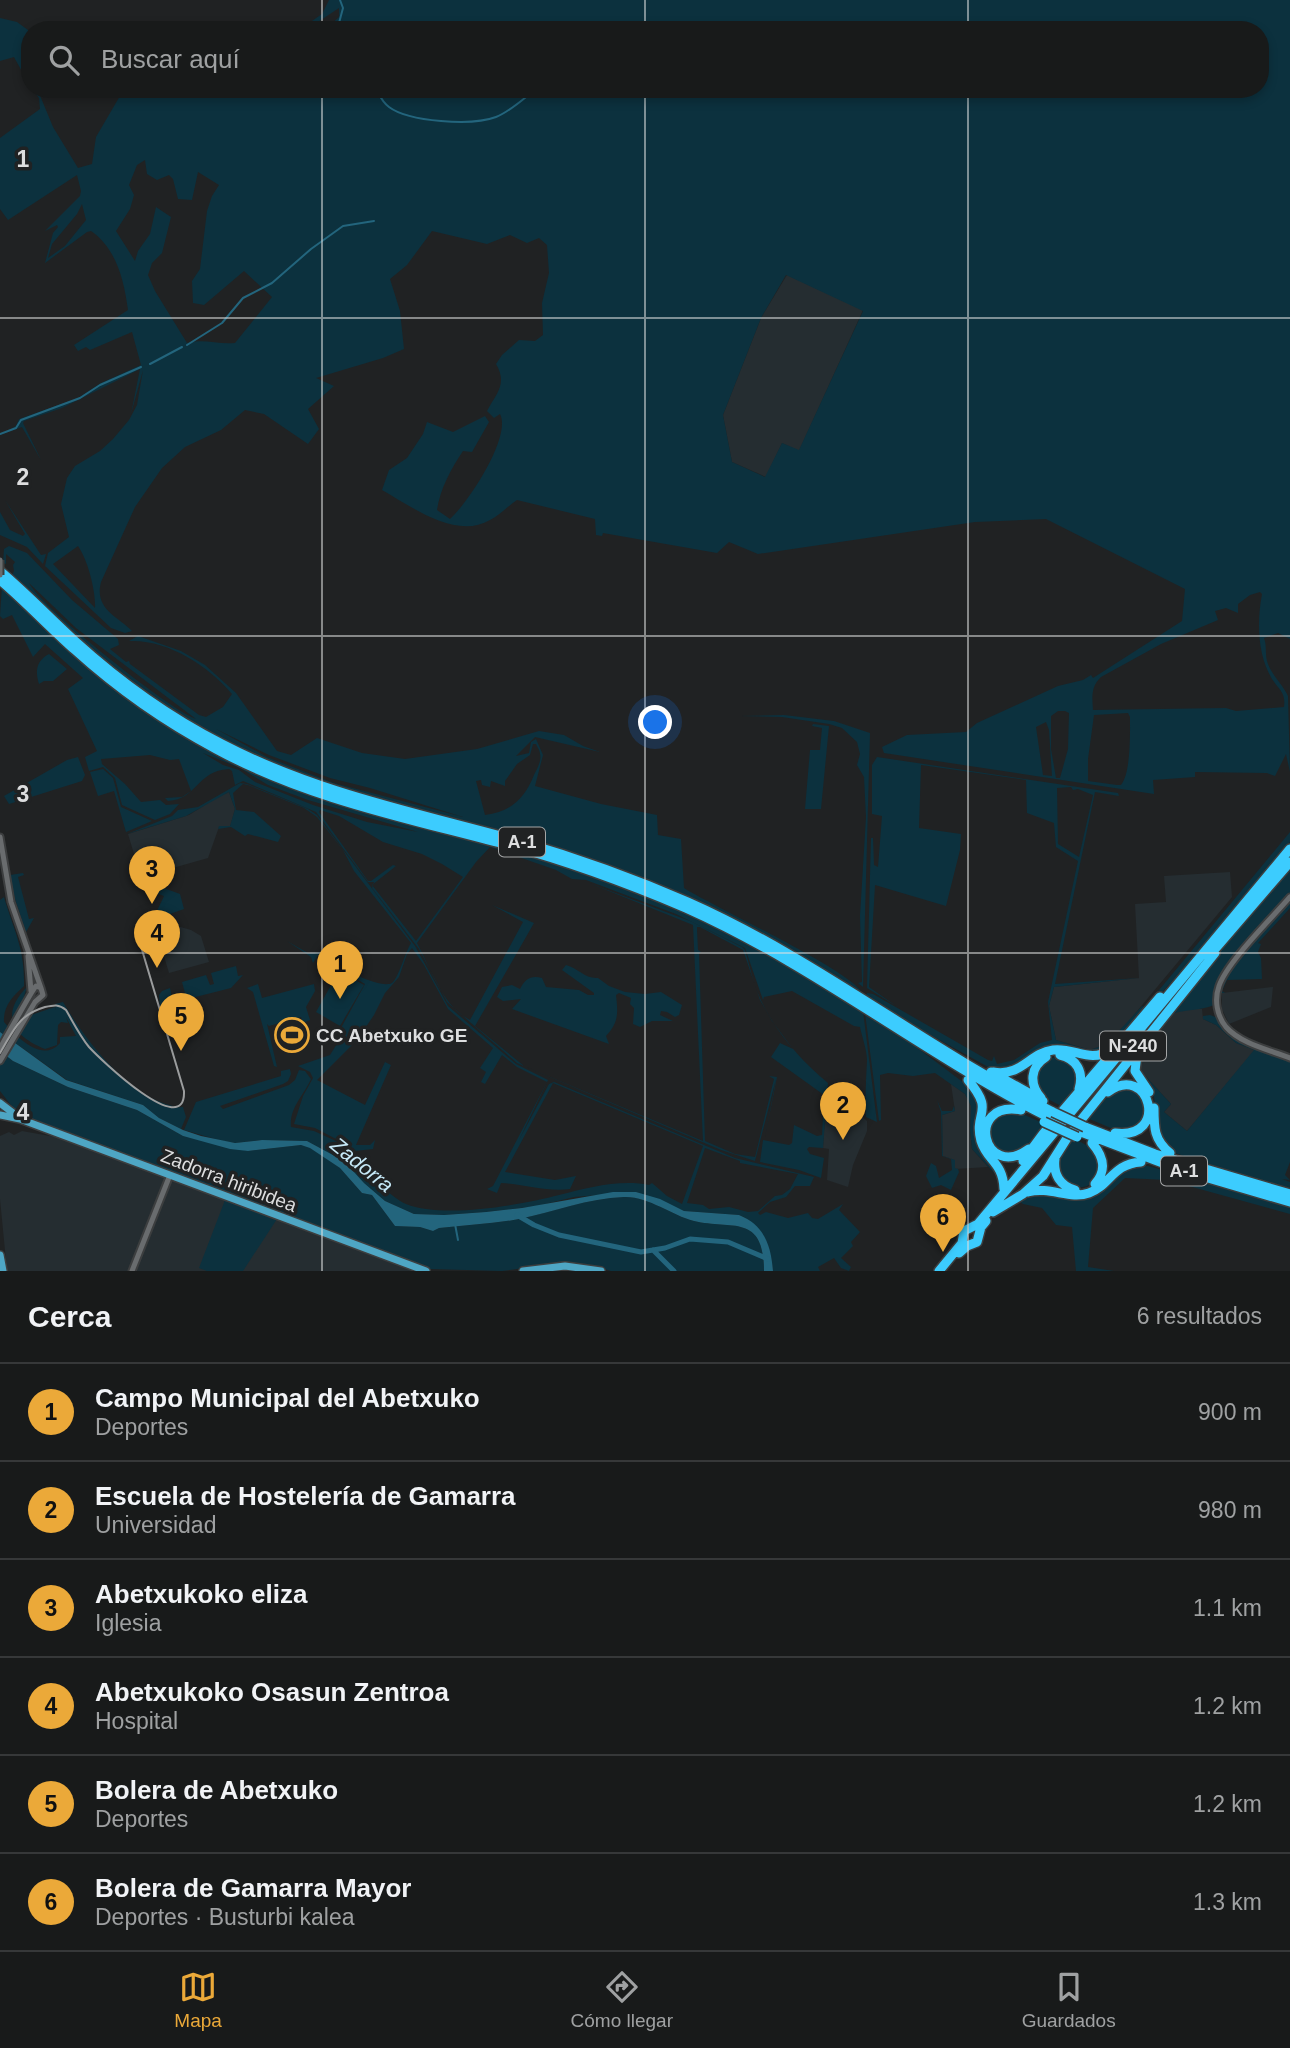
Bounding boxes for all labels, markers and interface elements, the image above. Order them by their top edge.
search box [21,21,1269,98]
icon: search [45,41,83,79]
text: Buscar aquí [101,44,240,74]
text: 1 [17,146,30,172]
text: 2 [17,464,29,490]
your location [638,705,672,739]
text: 3 [17,781,29,807]
road number: A-1 [499,828,545,856]
pin: 3 [129,846,175,904]
pin: 4 [134,910,180,968]
pin: 1 [317,941,363,999]
pin: 5 [158,993,204,1051]
sports icon: CC Abetxuko GE [273,1016,311,1054]
place label: CC Abetxuko GE [316,1025,467,1046]
road number: N-240 [1100,1031,1166,1060]
pin: 2 [820,1082,866,1140]
text: 4 [17,1099,30,1125]
water label: Zadorra [326,1132,398,1197]
street label: Zadorra hiribidea [158,1145,300,1216]
road number: A-1 [1161,1156,1207,1186]
pin: 6 [920,1194,966,1252]
text: Cerca [28,1300,111,1333]
text: 6 resultados [1137,1303,1262,1329]
text: Campo Municipal del Abetxuko [95,1383,480,1413]
text: 1 [45,1399,57,1425]
text: 900 m [1198,1399,1262,1425]
text: Deportes [95,1414,188,1440]
text: Escuela de Hostelería de Gamarra [95,1481,516,1511]
text: 2 [45,1497,57,1523]
text: 980 m [1198,1497,1262,1523]
text: Universidad [95,1512,216,1538]
text: Abetxukoko eliza [95,1579,307,1609]
text: 3 [45,1595,57,1621]
text: 1.1 km [1193,1595,1262,1621]
text: Iglesia [95,1610,161,1636]
text: Abetxukoko Osasun Zentroa [95,1677,449,1707]
text: 4 [45,1693,57,1719]
text: 1.2 km [1193,1693,1262,1719]
text: Hospital [95,1708,178,1734]
text: Bolera de Abetxuko [95,1775,338,1805]
text: 5 [45,1791,57,1817]
text: 1.2 km [1193,1791,1262,1817]
text: Deportes [95,1806,188,1832]
text: Bolera de Gamarra Mayor [95,1873,411,1903]
text: 6 [45,1889,57,1915]
text: 1.3 km [1193,1889,1262,1915]
text: Deportes · Busturbi kalea [95,1904,355,1930]
tab: Mapa [174,1968,222,2032]
tab: Cómo llegar [571,1968,673,2032]
tab: Guardados [1022,1968,1116,2032]

